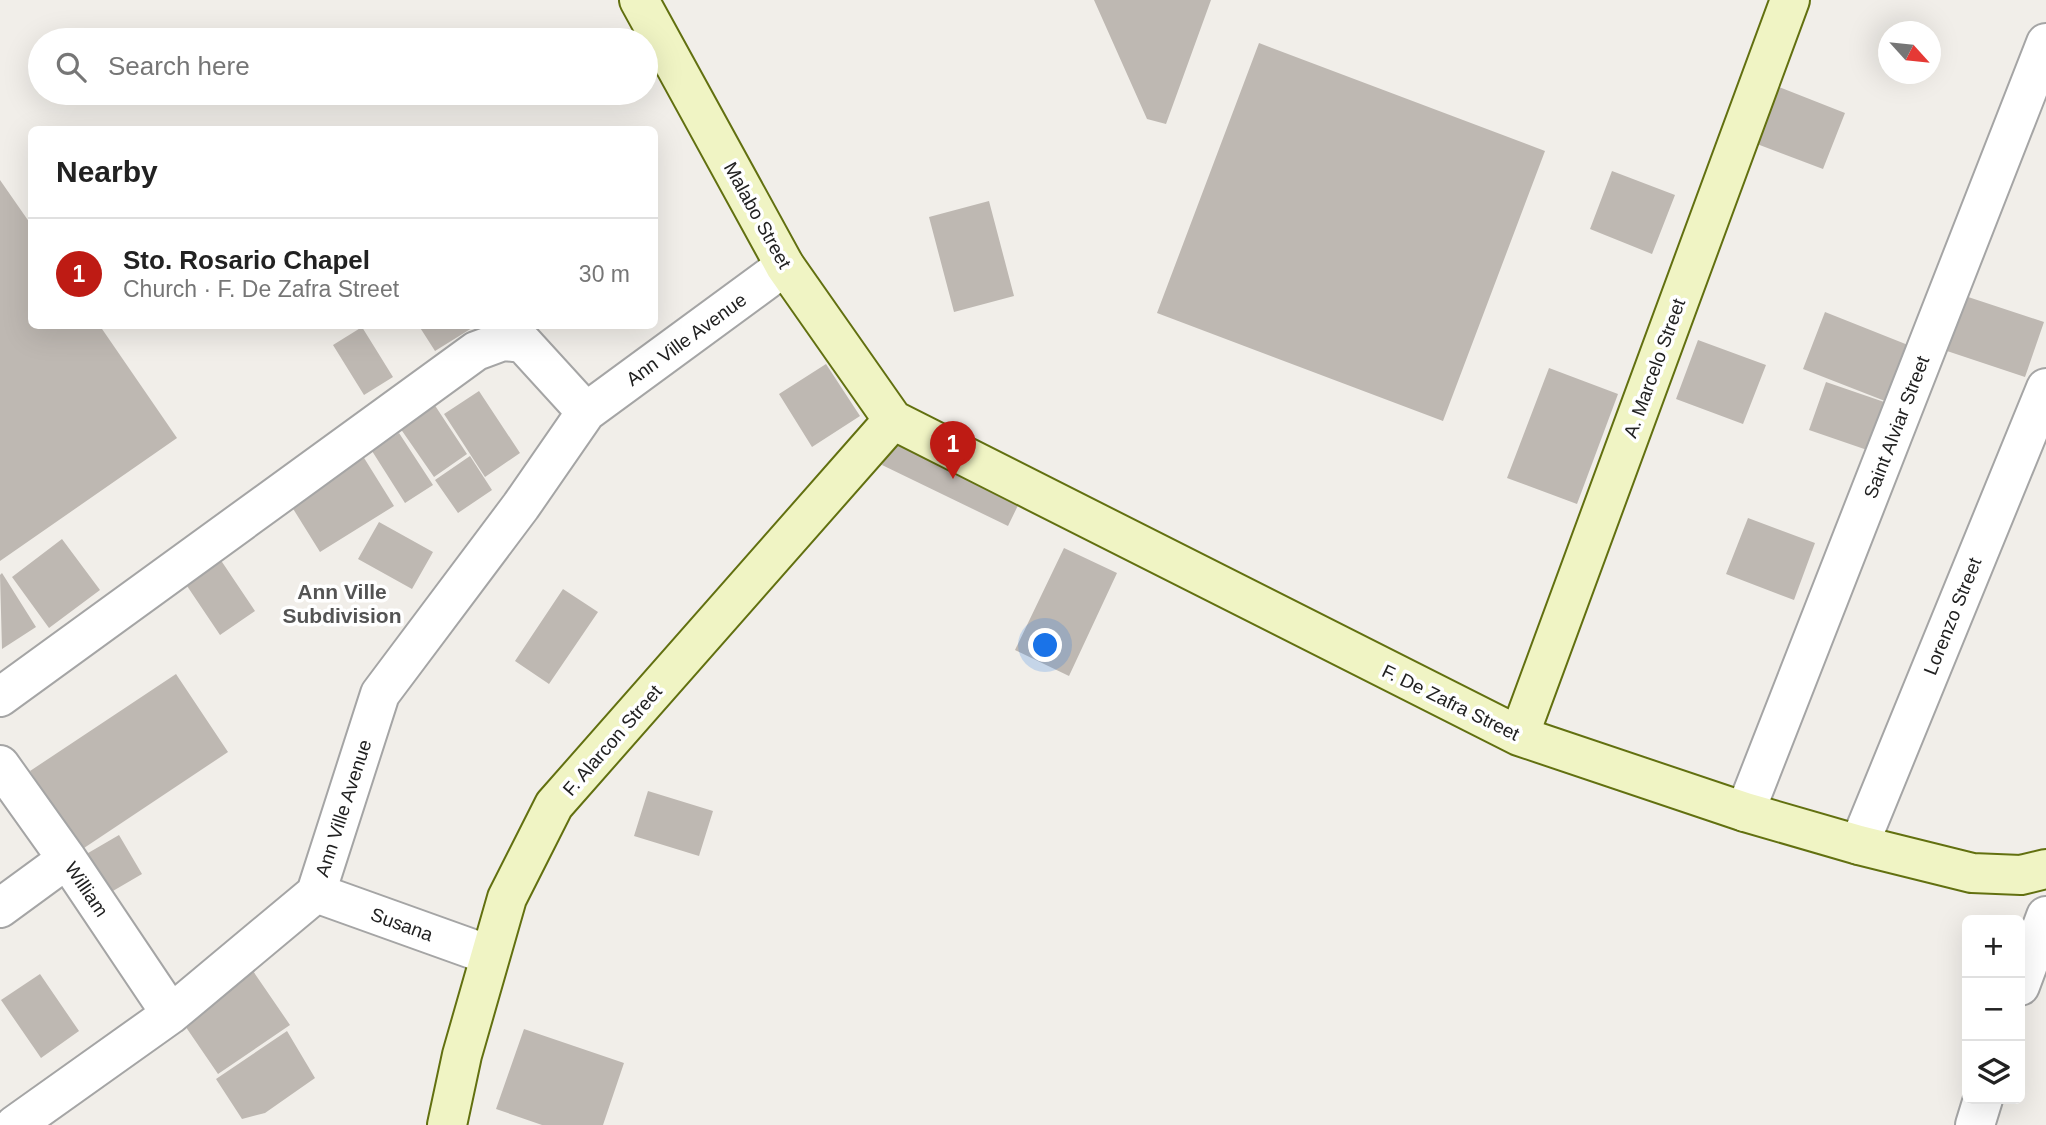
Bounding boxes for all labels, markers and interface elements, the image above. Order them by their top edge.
north arrow [1878,21,1941,84]
search box [28,28,658,105]
icon: search [52,48,90,86]
text: Search here [108,51,250,81]
text: Nearby [56,155,158,188]
street label: Malabo Street [720,158,796,273]
text: Sto. Rosario Chapel [123,245,370,275]
text: 1 [73,261,85,287]
text: 30 m [579,261,630,287]
text: Church · F. De Zafra Street [123,276,399,302]
street label: Ann Ville Avenue [622,289,750,390]
street label: A. Marcelo Street [1620,295,1690,441]
street label: Saint Alviar Street [1860,352,1934,501]
pin: 1 [930,421,976,479]
street label: Lorenzo Street [1919,554,1986,678]
district label: Ann Ville Subdivision [282,580,402,627]
your location [1028,628,1062,662]
street label: F. De Zafra Street [1379,660,1523,745]
street label: F. Alarcon Street [559,680,667,800]
street label: Ann Ville Avenue [311,737,376,879]
street label: William [61,858,112,921]
street label: Susana [368,904,436,946]
map controls [1962,915,2025,1104]
button: + [1962,915,2025,978]
button: − [1962,978,2025,1041]
button: layers [1962,1041,2025,1104]

